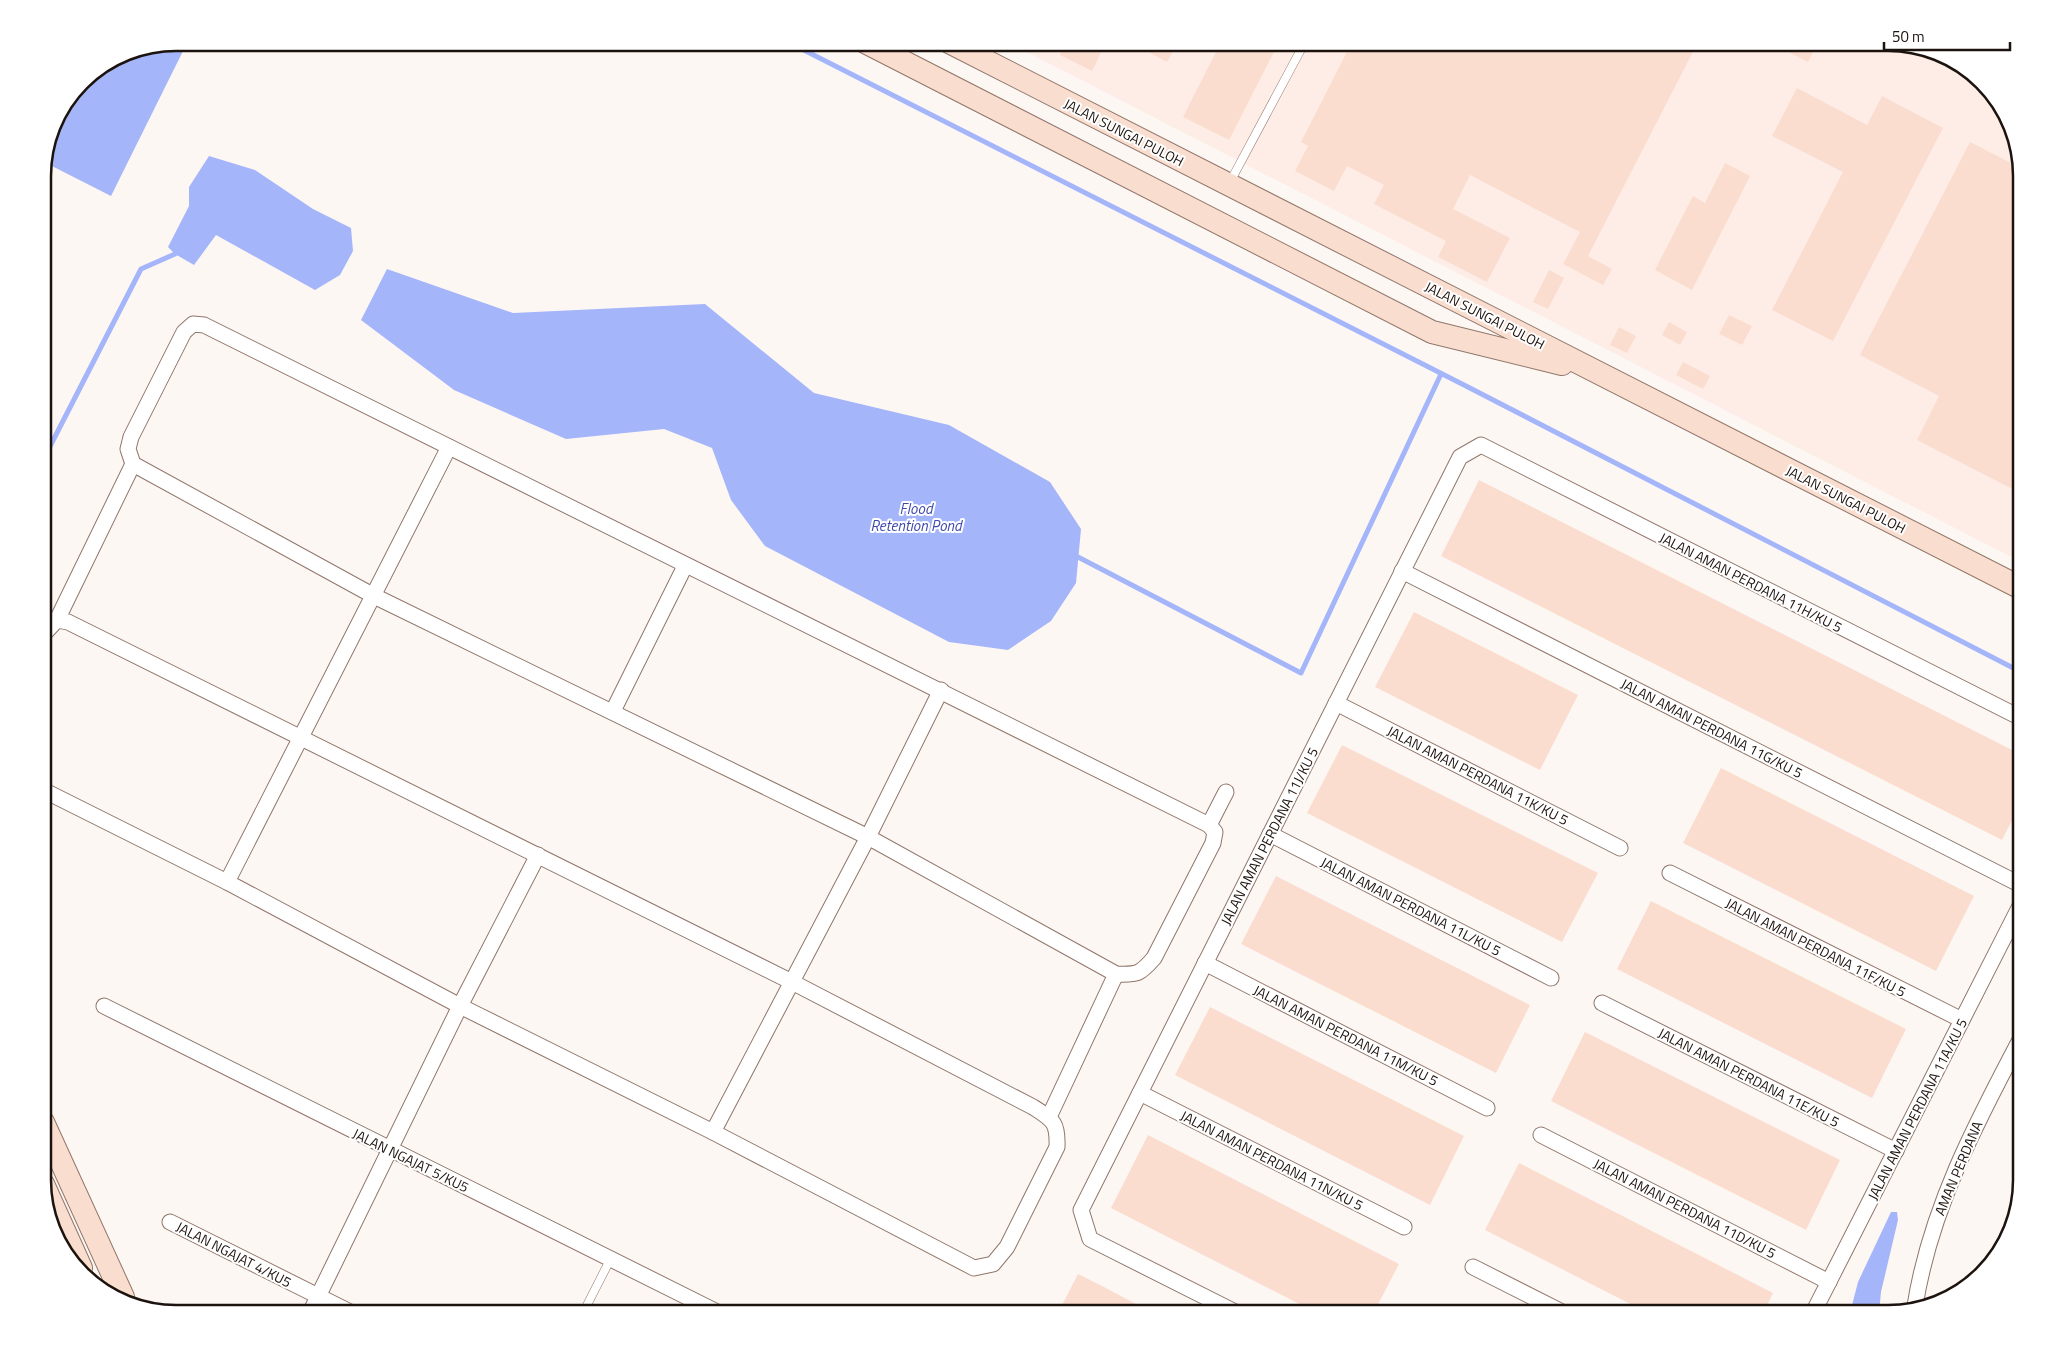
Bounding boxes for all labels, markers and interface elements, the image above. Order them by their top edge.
scale bar [1884,20,2010,52]
text: 50 m [1892,25,1925,48]
street label: JALAN SUNGAI PULOH [1060,93,1188,171]
street label: JALAN SUNGAI PULOH [1421,276,1549,354]
street label: JALAN SUNGAI PULOH [1782,460,1910,538]
water label: Flood Retention Pond [870,497,963,537]
street label: JALAN AMAN PERDANA 11H/KU 5 [1656,527,1846,637]
street label: JALAN AMAN PERDANA 11G/KU 5 [1617,673,1807,783]
street label: JALAN AMAN PERDANA 11K/KU 5 [1384,720,1572,830]
street label: JALAN AMAN PERDANA 11J/KU 5 [1215,743,1323,929]
street label: JALAN AMAN PERDANA 11L/KU 5 [1317,851,1505,961]
street label: JALAN AMAN PERDANA 11F/KU 5 [1722,892,1910,1002]
street label: JALAN AMAN PERDANA 11M/KU 5 [1250,979,1442,1091]
street label: JALAN AMAN PERDANA 11A/KU 5 [1864,1015,1970,1203]
street label: JALAN AMAN PERDANA 11E/KU 5 [1655,1022,1843,1132]
street label: JALAN AMAN PERDANA 11N/KU 5 [1177,1105,1367,1215]
street label: AMAN PERDANA [1931,1118,1985,1218]
street label: JALAN NGAJAT 5/KU5 [349,1123,473,1197]
street label: JALAN AMAN PERDANA 11D/KU 5 [1590,1153,1780,1263]
street label: JALAN NGAJAT 4/KU5 [173,1216,295,1292]

